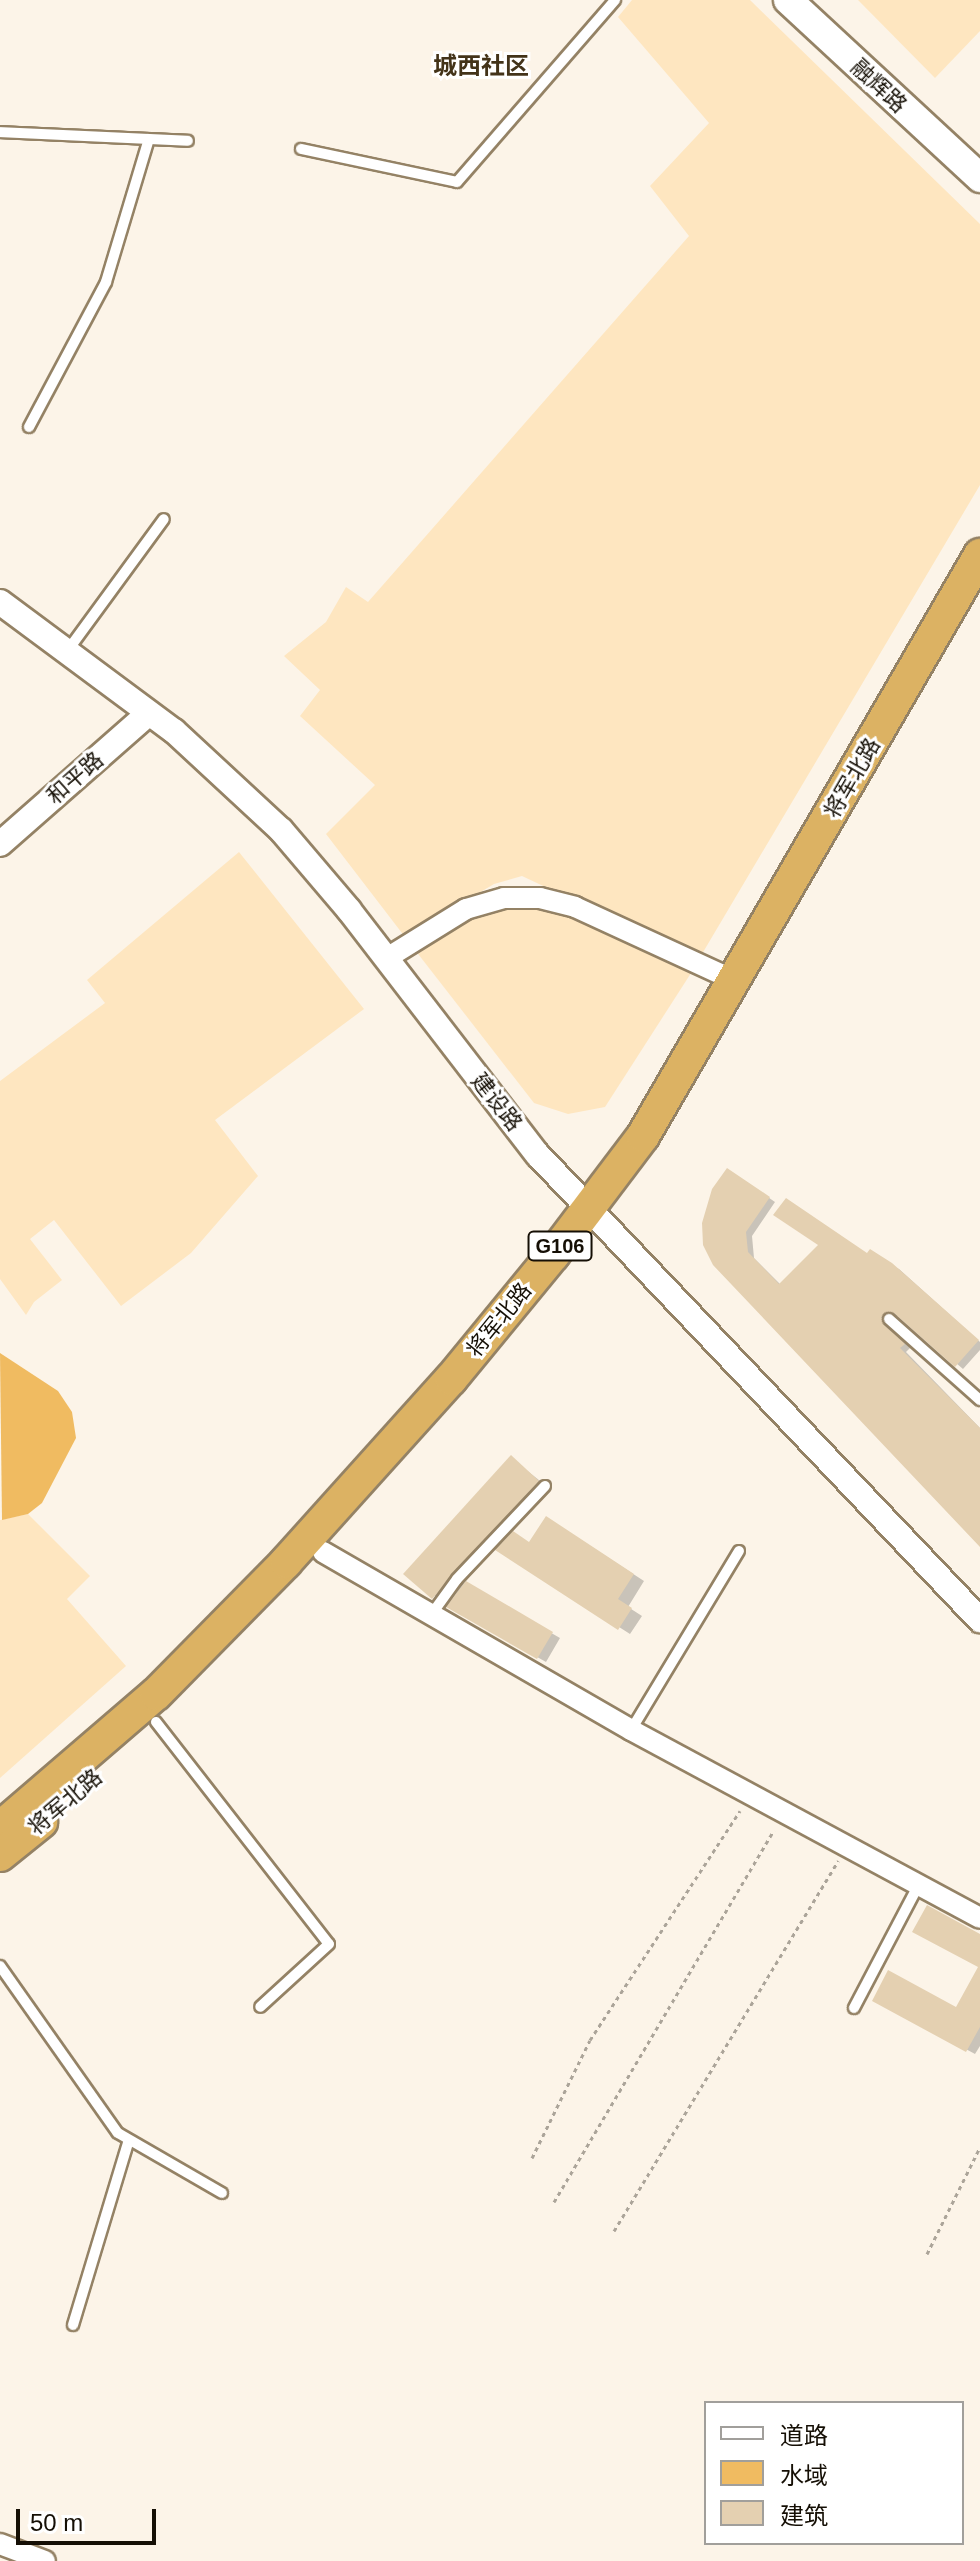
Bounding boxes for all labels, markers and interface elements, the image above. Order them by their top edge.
district label: 城西社区 [433,52,529,80]
street label: 融辉路 [846,54,912,118]
street label: 将军北路 [819,733,885,823]
street label: 和平路 [41,746,109,810]
street label: 建设路 [466,1068,528,1136]
road number: G106 [526,1230,594,1262]
street label: 将军北路 [461,1277,537,1363]
street label: 将军北路 [23,1764,107,1840]
legend [704,2401,964,2545]
text: 道路 [780,2422,828,2449]
text: 水域 [780,2462,828,2489]
scale bar [20,2493,160,2543]
text: 建筑 [780,2502,828,2529]
text: 50 m [30,2509,83,2536]

